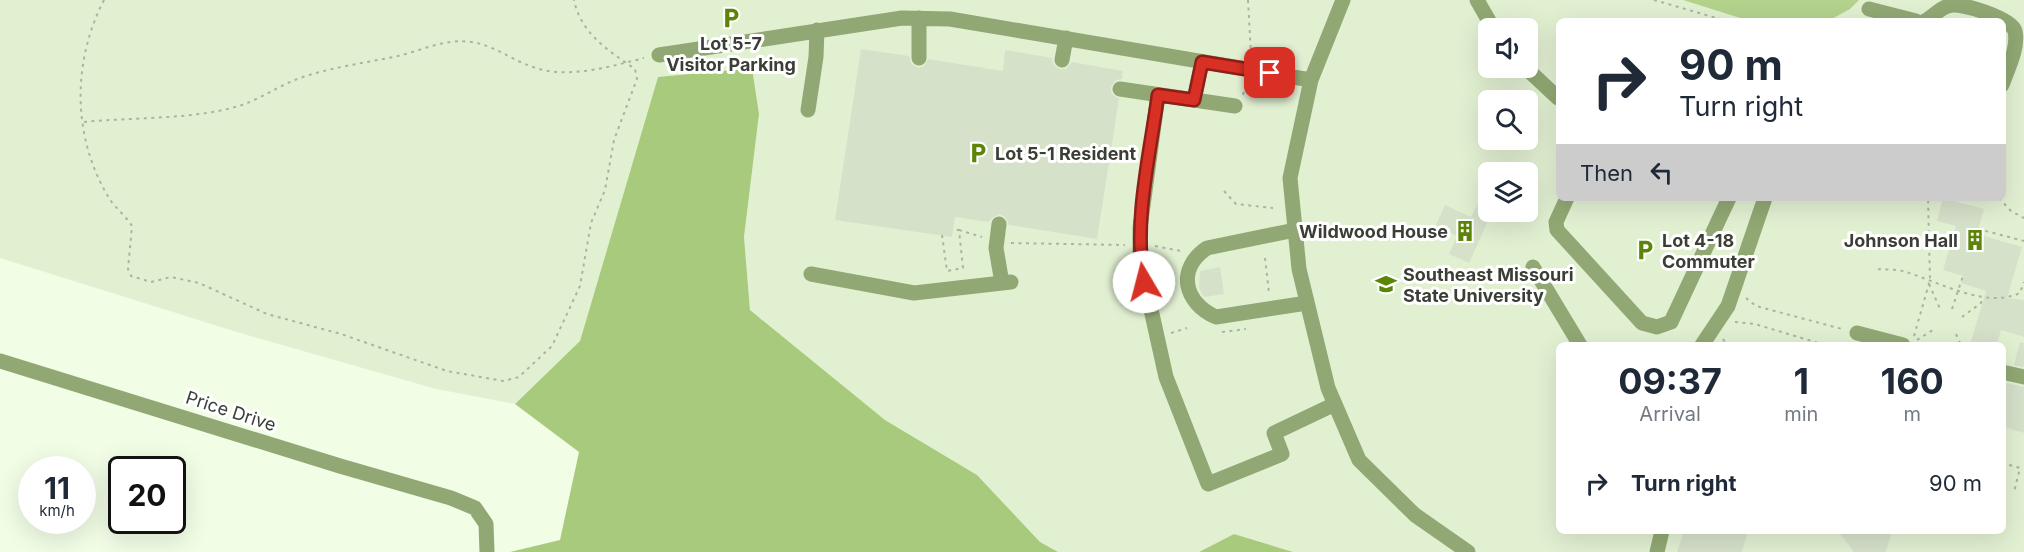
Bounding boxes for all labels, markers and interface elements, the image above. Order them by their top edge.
parking icon: Lot 5-7 Visitor Parking [719,6,743,30]
map controls [1478,18,1538,222]
button: sound [1478,18,1538,78]
place label: Lot 5-7 Visitor Parking [666,33,796,75]
text: 90 m [1679,39,1783,90]
icon: right [1580,42,1658,120]
pin [1244,47,1295,98]
icon: arrive [1253,56,1286,89]
button: search [1478,90,1538,150]
text: Turn right [1679,90,1803,123]
parking icon: Lot 5-1 Resident [966,141,990,165]
place label: Lot 5-1 Resident [995,143,1137,164]
icon: left [1645,156,1678,189]
text: Then [1580,160,1633,186]
button: layers [1478,162,1538,222]
building icon: Wildwood House [1453,219,1477,243]
place label: Wildwood House [1299,221,1448,242]
building icon: Johnson Hall [1963,228,1987,252]
place label: Lot 4-18 Commuter [1662,230,1755,272]
place label: Johnson Hall [1844,230,1958,251]
parking icon: Lot 4-18 Commuter [1633,238,1657,262]
position arrow [1112,250,1176,314]
place label: Southeast Missouri State University [1403,264,1574,306]
school or university icon: Southeast Missouri State University [1374,272,1398,296]
text: 09:37 [1618,359,1722,403]
text: 1 [1794,359,1809,403]
text: 160 [1881,359,1944,403]
street label: Price Drive [183,387,279,435]
text: Arrival [1639,402,1701,426]
text: min [1784,402,1818,426]
text: m [1903,402,1921,426]
speed limit sign: 20 [108,456,186,534]
icon: right [1580,467,1613,500]
text: 11 [44,470,70,506]
text: Turn right [1631,470,1737,496]
text: 90 m [1929,470,1982,496]
text: km/h [39,501,75,520]

